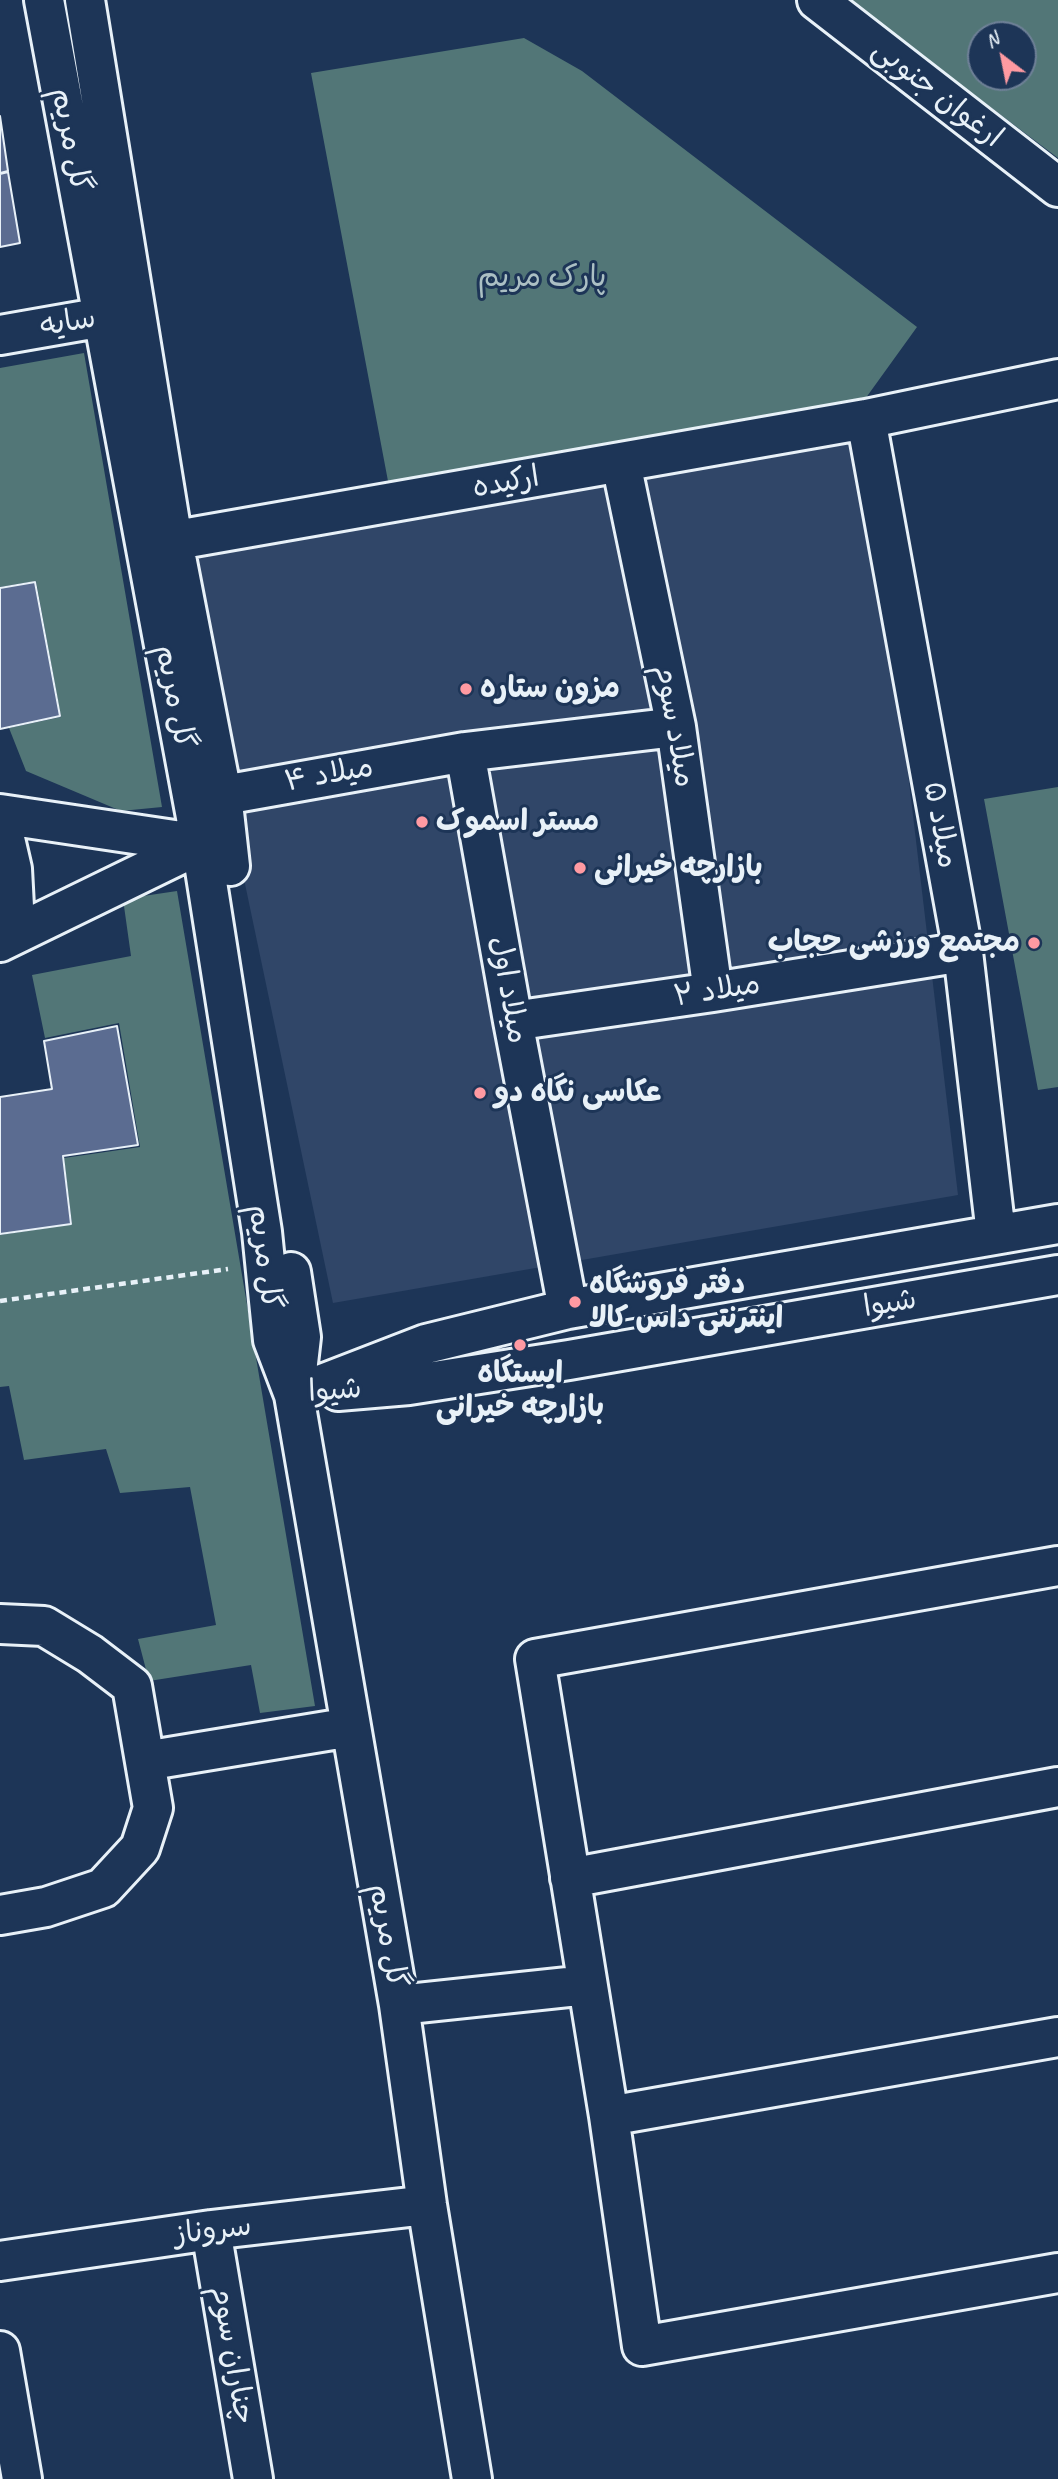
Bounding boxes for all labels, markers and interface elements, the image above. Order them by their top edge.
north arrow [967,21,1037,91]
text: N [981,27,1003,53]
street label: ارغوان جنوبی [865,32,1009,156]
street label: گل مریم [42,85,98,195]
park label: پارک مریم [478,260,606,296]
street label: سایه [37,300,99,346]
street label: ارکیده [470,459,542,507]
street label: گل مریم [146,642,202,752]
street label: میلاد سوم [646,662,702,790]
place label: مزون ستاره [480,671,620,707]
marker: مزون ستاره [458,681,474,697]
street label: میلاد ۴ [282,750,376,800]
street label: میلاد ۵ [915,779,965,871]
place label: مستر اسموک [436,804,599,840]
marker: مستر اسموک [414,814,430,830]
place label: بازارچه خیرانی [594,850,763,886]
marker: بازارچه خیرانی [572,860,588,876]
place label: مجتمع ورزشی حجاب [768,925,1020,961]
street label: میلاد اول [481,934,535,1046]
marker: مجتمع ورزشی حجاب [1026,935,1042,951]
street label: میلاد ۲ [671,966,763,1016]
place label: عکاسی نگاه دو [494,1075,661,1111]
marker: عکاسی نگاه دو [472,1085,488,1101]
street label: گل مریم [240,1203,288,1311]
place label: دفتر فروشگاه اینترنتی داس کالا [589,1267,783,1338]
street label: شیوا [861,1282,919,1326]
marker: دفتر فروشگاه اینترنتی داس کالا [567,1294,583,1310]
marker: ایستگاه بازارچه خیرانی [512,1337,528,1353]
place label: ایستگاه بازارچه خیرانی [436,1356,604,1426]
street label: شیوا [307,1371,363,1411]
street label: گل مریم [360,1881,414,1991]
street label: سروناز [172,2208,254,2254]
street label: چناران سوم [202,2283,262,2427]

